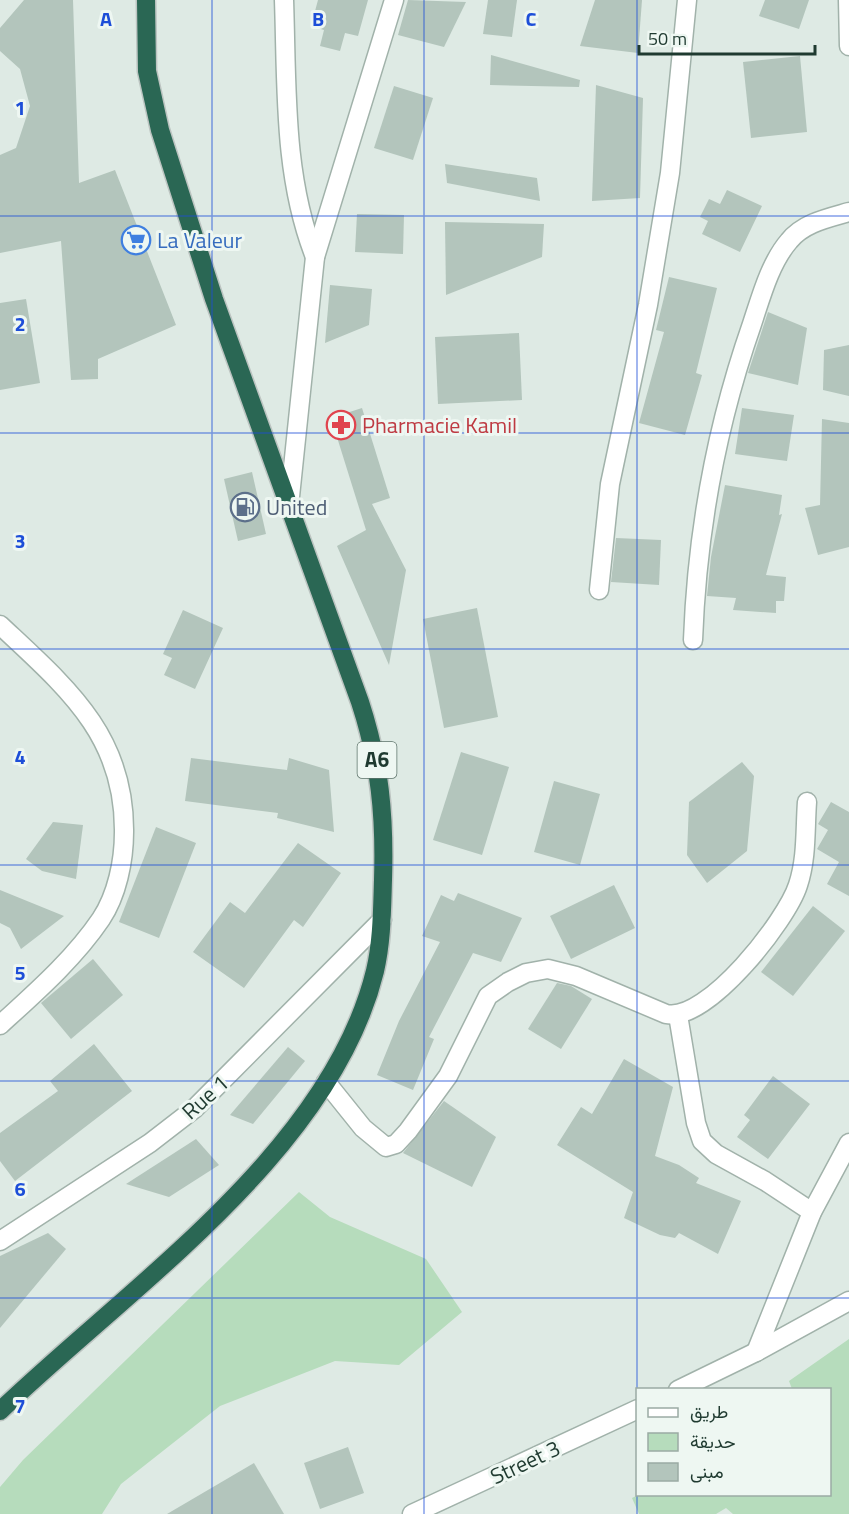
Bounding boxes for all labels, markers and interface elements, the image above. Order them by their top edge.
text: A [100,3,112,34]
text: B [312,3,324,34]
text: C [526,3,537,34]
scale bar [639,18,814,56]
text: 50 m [648,25,687,52]
text: 1 [14,92,26,123]
place label: La Valeur [157,223,243,257]
supermarket icon: La Valeur [120,224,152,256]
text: 2 [14,308,26,339]
place label: Pharmacie Kamil [362,408,517,442]
pharmacy icon: Pharmacie Kamil [325,409,357,441]
place label: United [266,490,327,524]
fuel station icon: United [229,491,261,523]
text: 3 [14,525,26,556]
text: 4 [14,741,26,772]
road number: A6 [358,742,397,778]
text: 5 [14,957,26,988]
street label: Rue 1 [174,1066,236,1128]
text: 6 [14,1173,26,1204]
legend [636,1388,831,1496]
text: 7 [14,1390,26,1421]
text: طريق [690,1398,728,1425]
text: حديقة [690,1428,736,1455]
street label: Street 3 [484,1431,566,1493]
text: مبنى [690,1458,724,1485]

